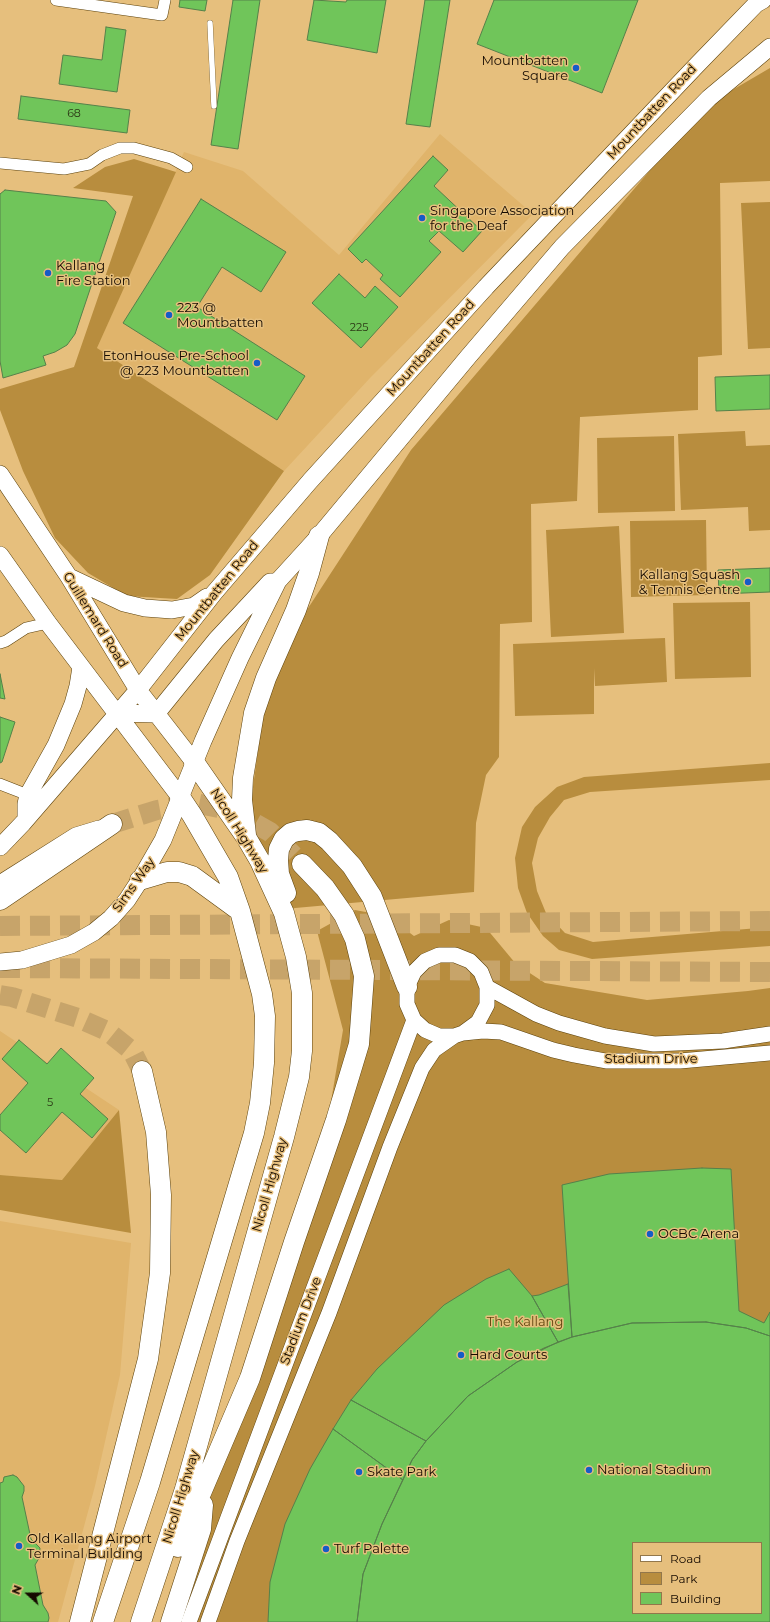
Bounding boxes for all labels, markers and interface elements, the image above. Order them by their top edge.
place label: Mountbatten Square [481,53,568,84]
street label: Mountbatten Road [604,61,700,163]
marker: Mountbatten Square [571,63,581,73]
house number: 68 [67,107,81,121]
place label: Singapore Association for the Deaf [430,203,574,234]
marker: Singapore Association for the Deaf [417,213,427,223]
place label: Kallang Fire Station [56,258,130,289]
marker: Kallang Fire Station [43,268,53,278]
street label: Mountbatten Road [384,297,478,399]
place label: 223 @ Mountbatten [177,300,264,331]
marker: 223 @ Mountbatten [164,310,174,320]
house number: 225 [350,321,368,335]
place label: EtonHouse Pre-School @ 223 Mountbatten [103,348,249,379]
marker: EtonHouse Pre-School @ 223 Mountbatten [252,358,262,368]
street label: Mountbatten Road [172,538,262,644]
place label: Kallang Squash & Tennis Centre [639,567,740,598]
street label: Guillemard Road [59,569,131,671]
marker: Kallang Squash & Tennis Centre [743,577,753,587]
street label: Nicoll Highway [207,786,271,876]
street label: Sims Way [109,855,159,915]
street label: Stadium Drive [605,1051,697,1067]
house number: 5 [47,1096,53,1110]
street label: Nicoll Highway [249,1136,291,1234]
place label: OCBC Arena [658,1226,739,1242]
marker: OCBC Arena [645,1229,655,1239]
street label: Stadium Drive [277,1275,325,1367]
park label: The Kallang [487,1314,563,1330]
place label: Hard Courts [469,1347,547,1363]
marker: Hard Courts [456,1350,466,1360]
street label: Nicoll Highway [159,1448,203,1546]
place label: National Stadium [597,1462,711,1478]
place label: Skate Park [367,1464,436,1480]
marker: National Stadium [584,1465,594,1475]
marker: Skate Park [354,1467,364,1477]
place label: Old Kallang Airport Terminal Building [27,1531,152,1562]
marker: Old Kallang Airport Terminal Building [14,1541,24,1551]
place label: Turf Palette [334,1541,409,1557]
legend [632,1542,762,1614]
marker: Turf Palette [321,1544,331,1554]
text: Road [670,1551,701,1566]
text: Park [670,1571,697,1586]
north arrow [8,1574,48,1614]
text: N [9,1583,25,1596]
text: Building [670,1591,721,1606]

